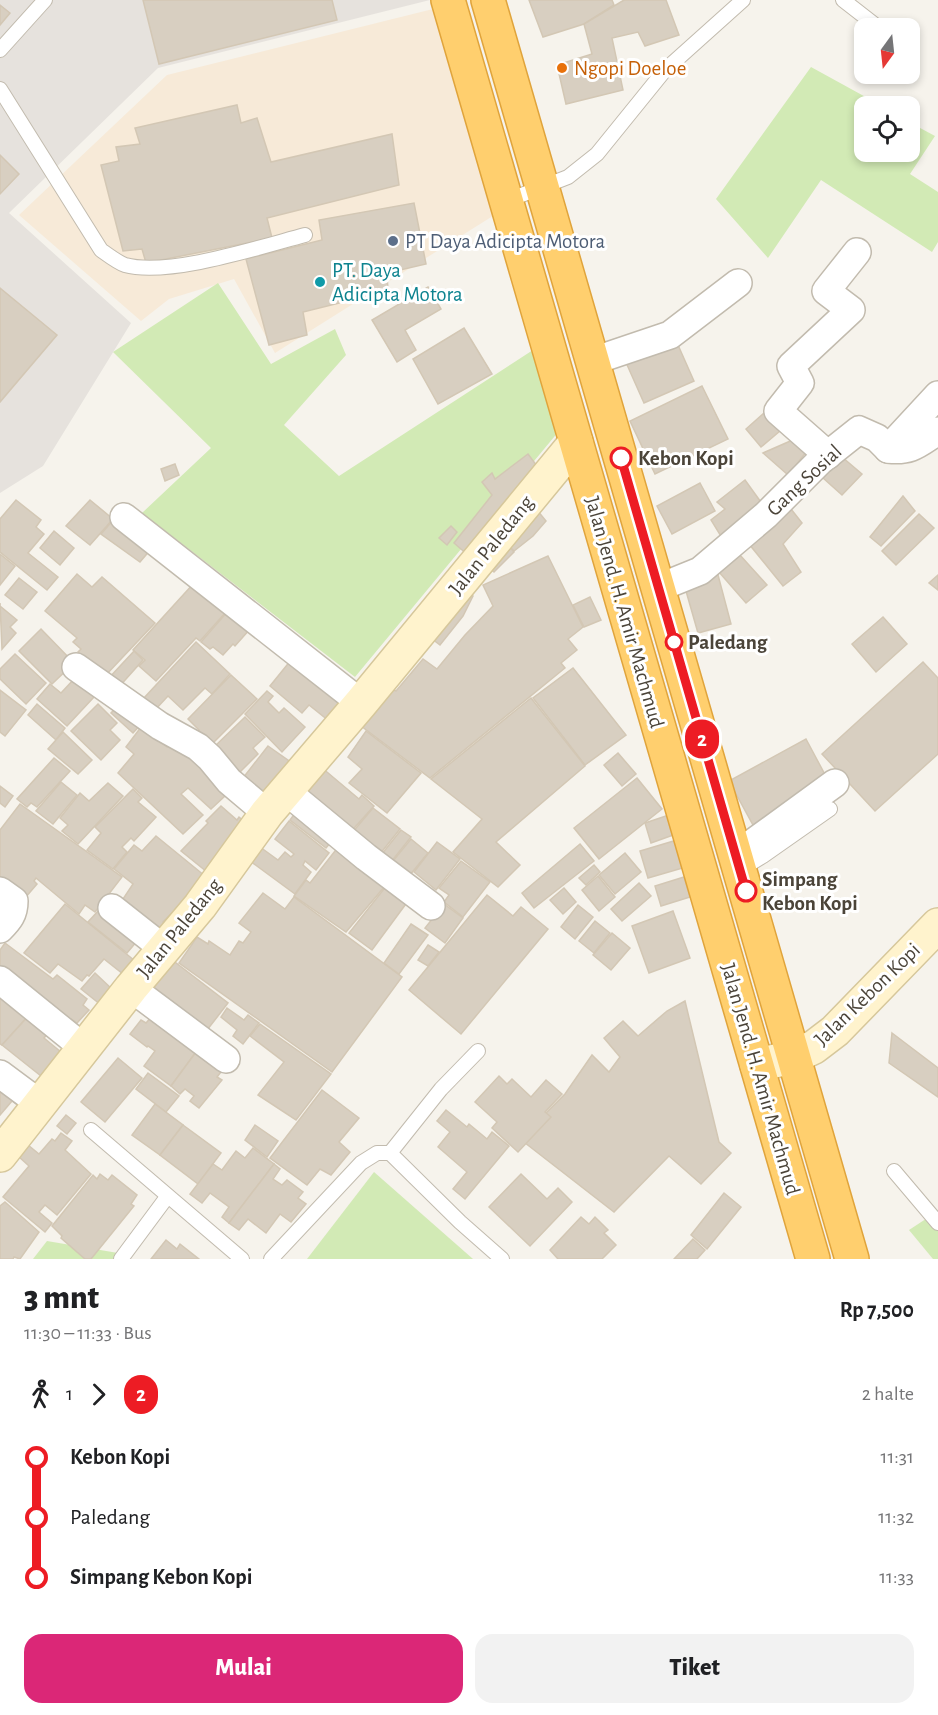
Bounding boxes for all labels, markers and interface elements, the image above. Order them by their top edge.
north arrow [854,18,920,84]
map controls [854,18,920,162]
place label: Ngopi Doeloe [574,58,686,79]
marker: Ngopi Doeloe [555,61,569,75]
button: locate [854,96,920,162]
place label: PT Daya Adicipta Motora [405,231,605,252]
marker: PT Daya Adicipta Motora [386,234,400,248]
place label: PT. Daya Adicipta Motora [332,260,463,305]
marker: PT. Daya Adicipta Motora [313,275,327,289]
street label: Gang Sosial [763,441,846,520]
marker: Kebon Kopi [610,447,632,469]
place label: Kebon Kopi [638,448,734,469]
street label: Jalan Paledang [445,491,538,599]
street label: Jalan Jend. H. Amir Machmud [581,494,668,730]
place label: Paledang [688,632,768,653]
marker: Paledang [665,633,683,651]
line badge: 2 [682,720,722,758]
text: 2 [697,729,707,750]
place label: Simpang Kebon Kopi [762,869,858,914]
street label: Jalan Paledang [133,874,226,982]
marker: Simpang Kebon Kopi [735,880,757,902]
street label: Jalan Kebon Kopi [811,939,924,1050]
street label: Jalan Jend. H. Amir Machmud [717,961,804,1197]
text: 3 mnt [24,1282,99,1315]
text: Rp 7,500 [840,1299,914,1321]
text: 11:30 – 11:33 · Bus [24,1323,152,1343]
icon: walk [24,1378,57,1411]
icon: forward [82,1378,115,1411]
text: 1 [66,1384,73,1404]
text: 2 [136,1384,146,1405]
text: 2 halte [862,1384,914,1404]
text: Kebon Kopi [70,1446,170,1468]
text: 11:31 [881,1447,914,1467]
text: Paledang [70,1506,150,1528]
text: 11:32 [878,1507,914,1527]
text: Simpang Kebon Kopi [70,1566,253,1588]
text: 11:33 [879,1567,914,1587]
button: Mulai [24,1634,463,1703]
button: Tiket [475,1634,914,1703]

